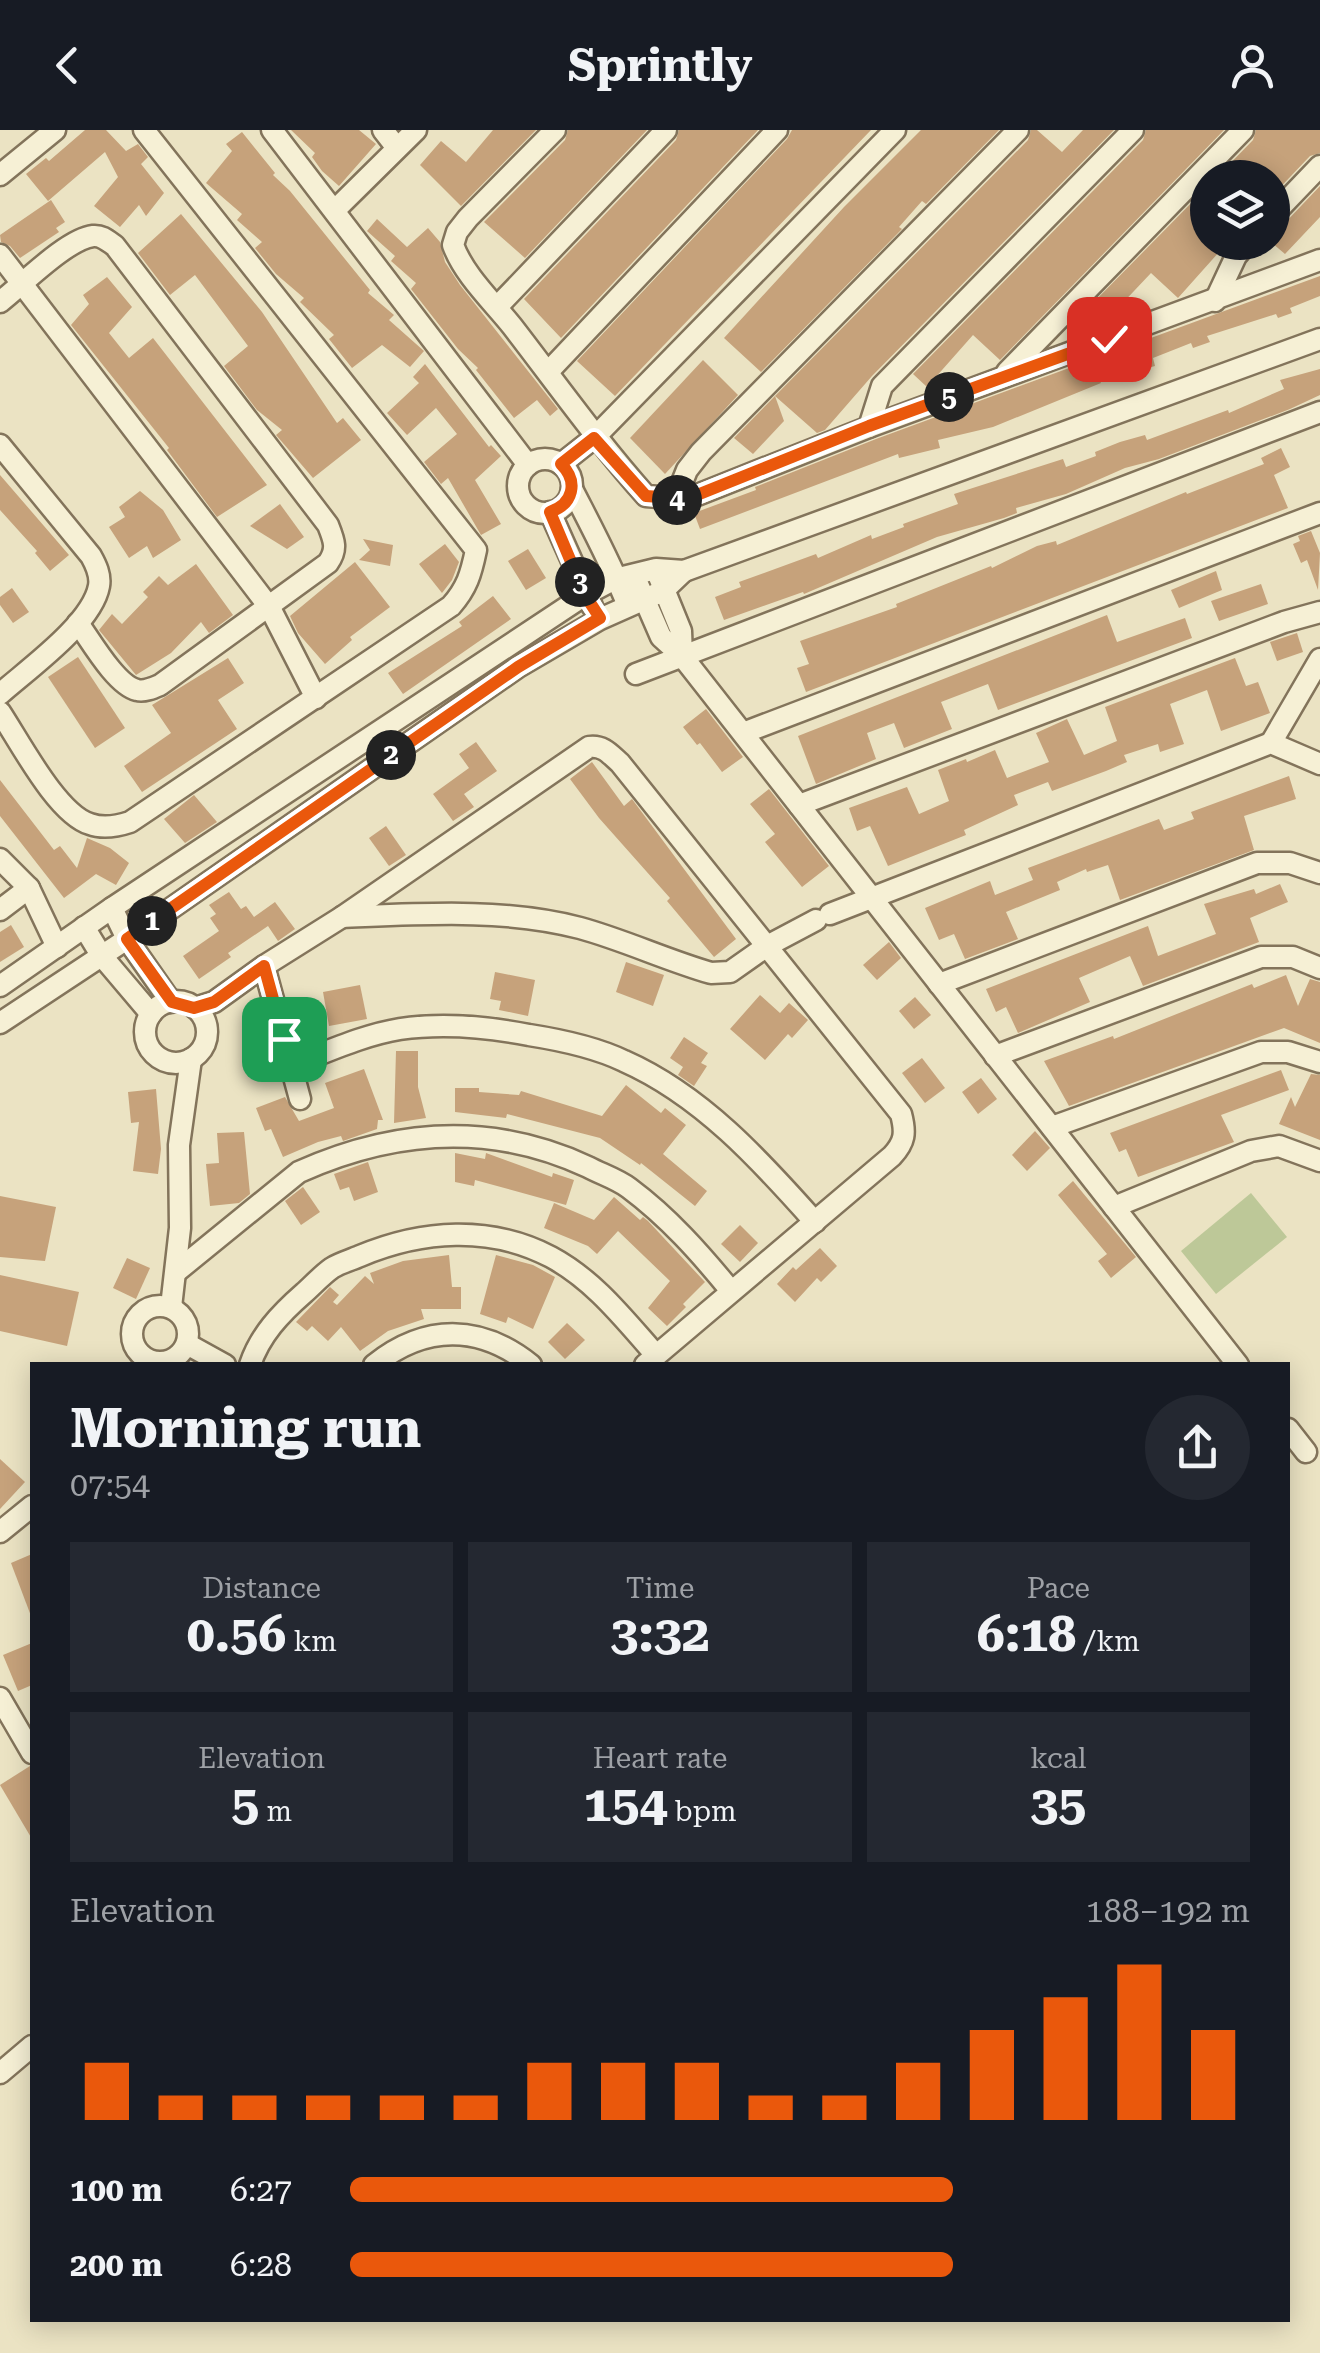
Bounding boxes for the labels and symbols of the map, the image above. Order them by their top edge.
pin [1067,297,1152,382]
pin: 5 [924,372,974,422]
pin: 4 [652,475,702,525]
pin: 3 [555,557,605,607]
pin: 2 [366,730,416,780]
pin: 1 [127,896,177,946]
pin [242,997,327,1082]

